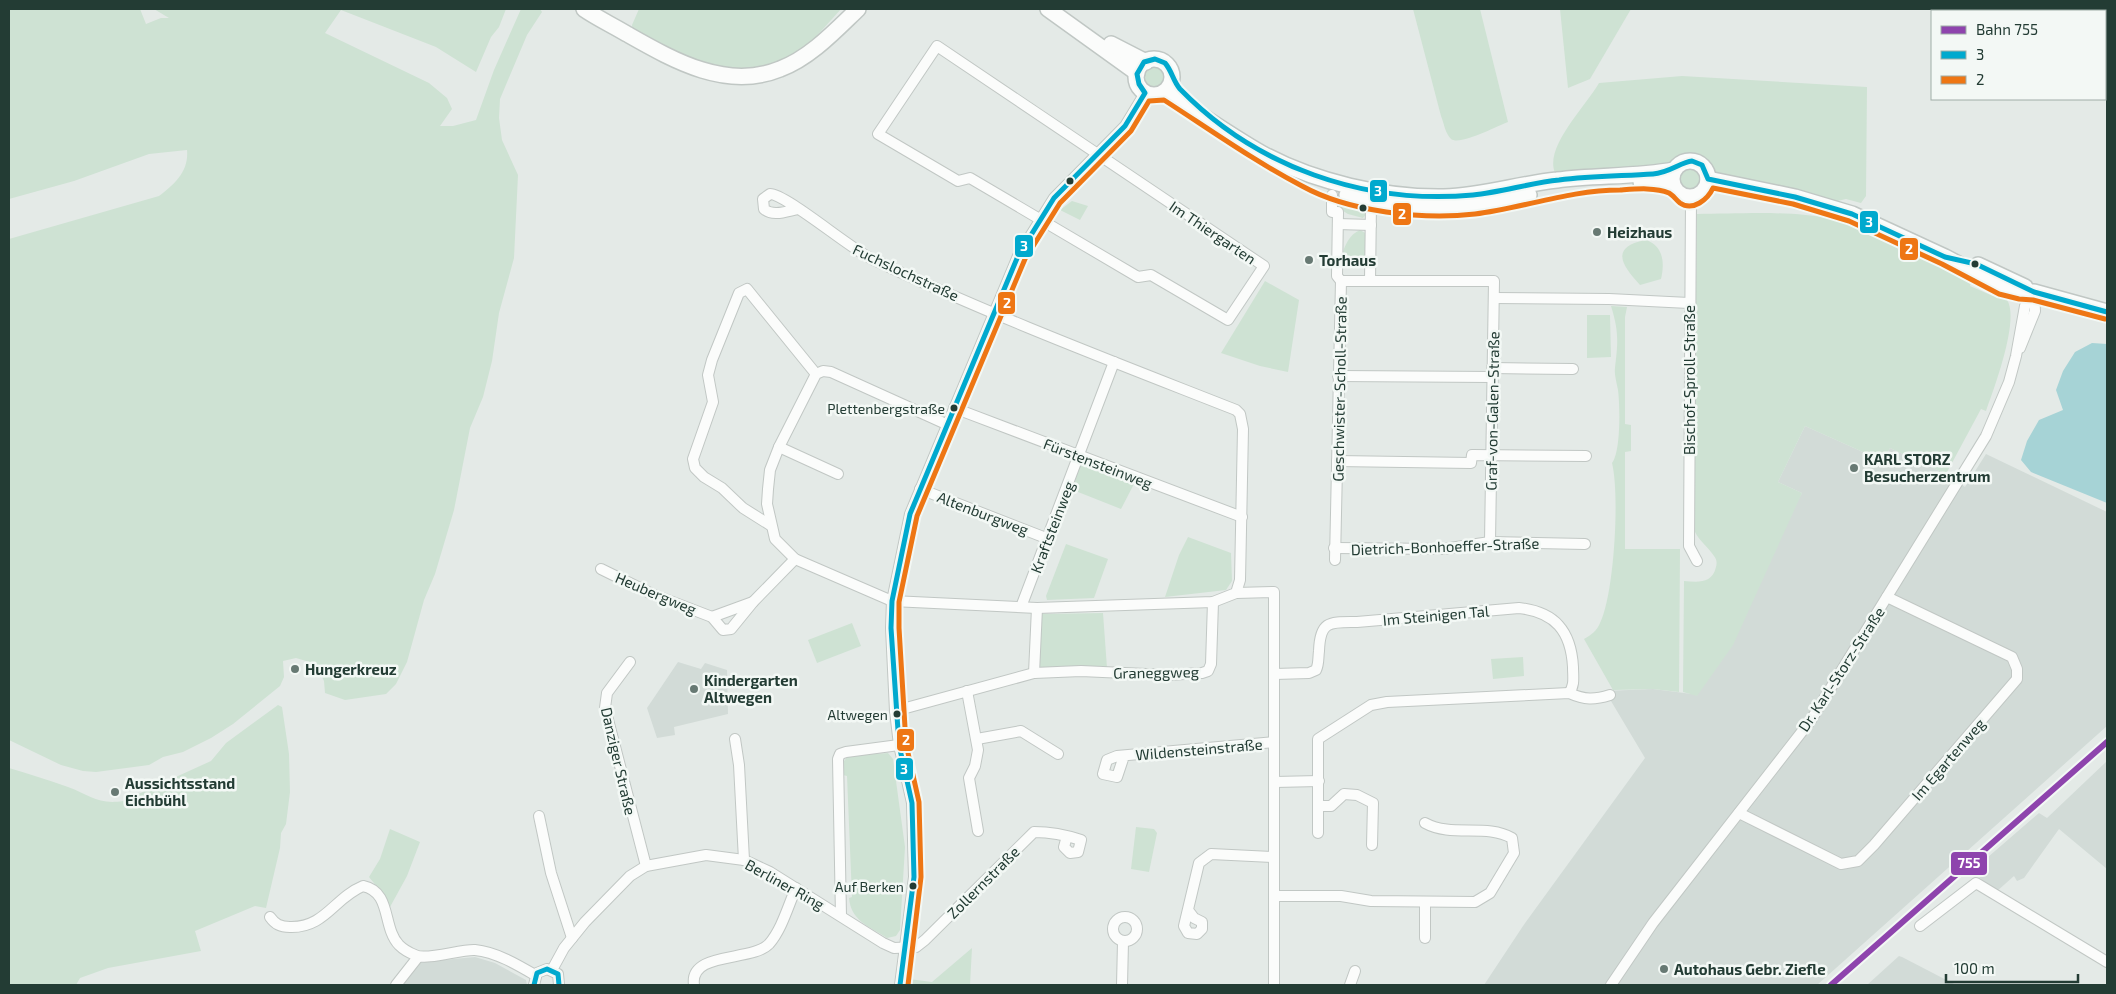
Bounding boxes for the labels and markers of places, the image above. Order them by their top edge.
unlabelled marker [1065,176,1075,186]
unlabelled marker [1358,203,1368,213]
place label: Heizhaus [1607,223,1672,241]
marker: Heizhaus [1591,226,1603,238]
place label: Torhaus [1319,251,1376,269]
marker: Torhaus [1303,254,1315,266]
unlabelled marker [1970,259,1980,269]
place label: Plettenbergstraße [827,400,945,417]
marker: Plettenbergstraße [949,403,959,413]
place label: KARL STORZ Besucherzentrum [1864,450,1990,485]
marker: KARL STORZ Besucherzentrum [1848,462,1860,474]
place label: Hungerkreuz [305,660,397,678]
marker: Hungerkreuz [289,663,301,675]
place label: Kindergarten Altwegen [704,671,798,706]
marker: Kindergarten Altwegen [688,683,700,695]
place label: Altwegen [827,706,888,723]
marker: Altwegen [892,709,902,719]
place label: Aussichtsstand Eichbühl [125,774,235,809]
marker: Aussichtsstand Eichbühl [109,786,121,798]
place label: Auf Berken [835,878,904,895]
marker: Auf Berken [908,881,918,891]
place label: Autohaus Gebr. Ziefle [1674,960,1826,978]
marker: Autohaus Gebr. Ziefle [1658,963,1670,975]

